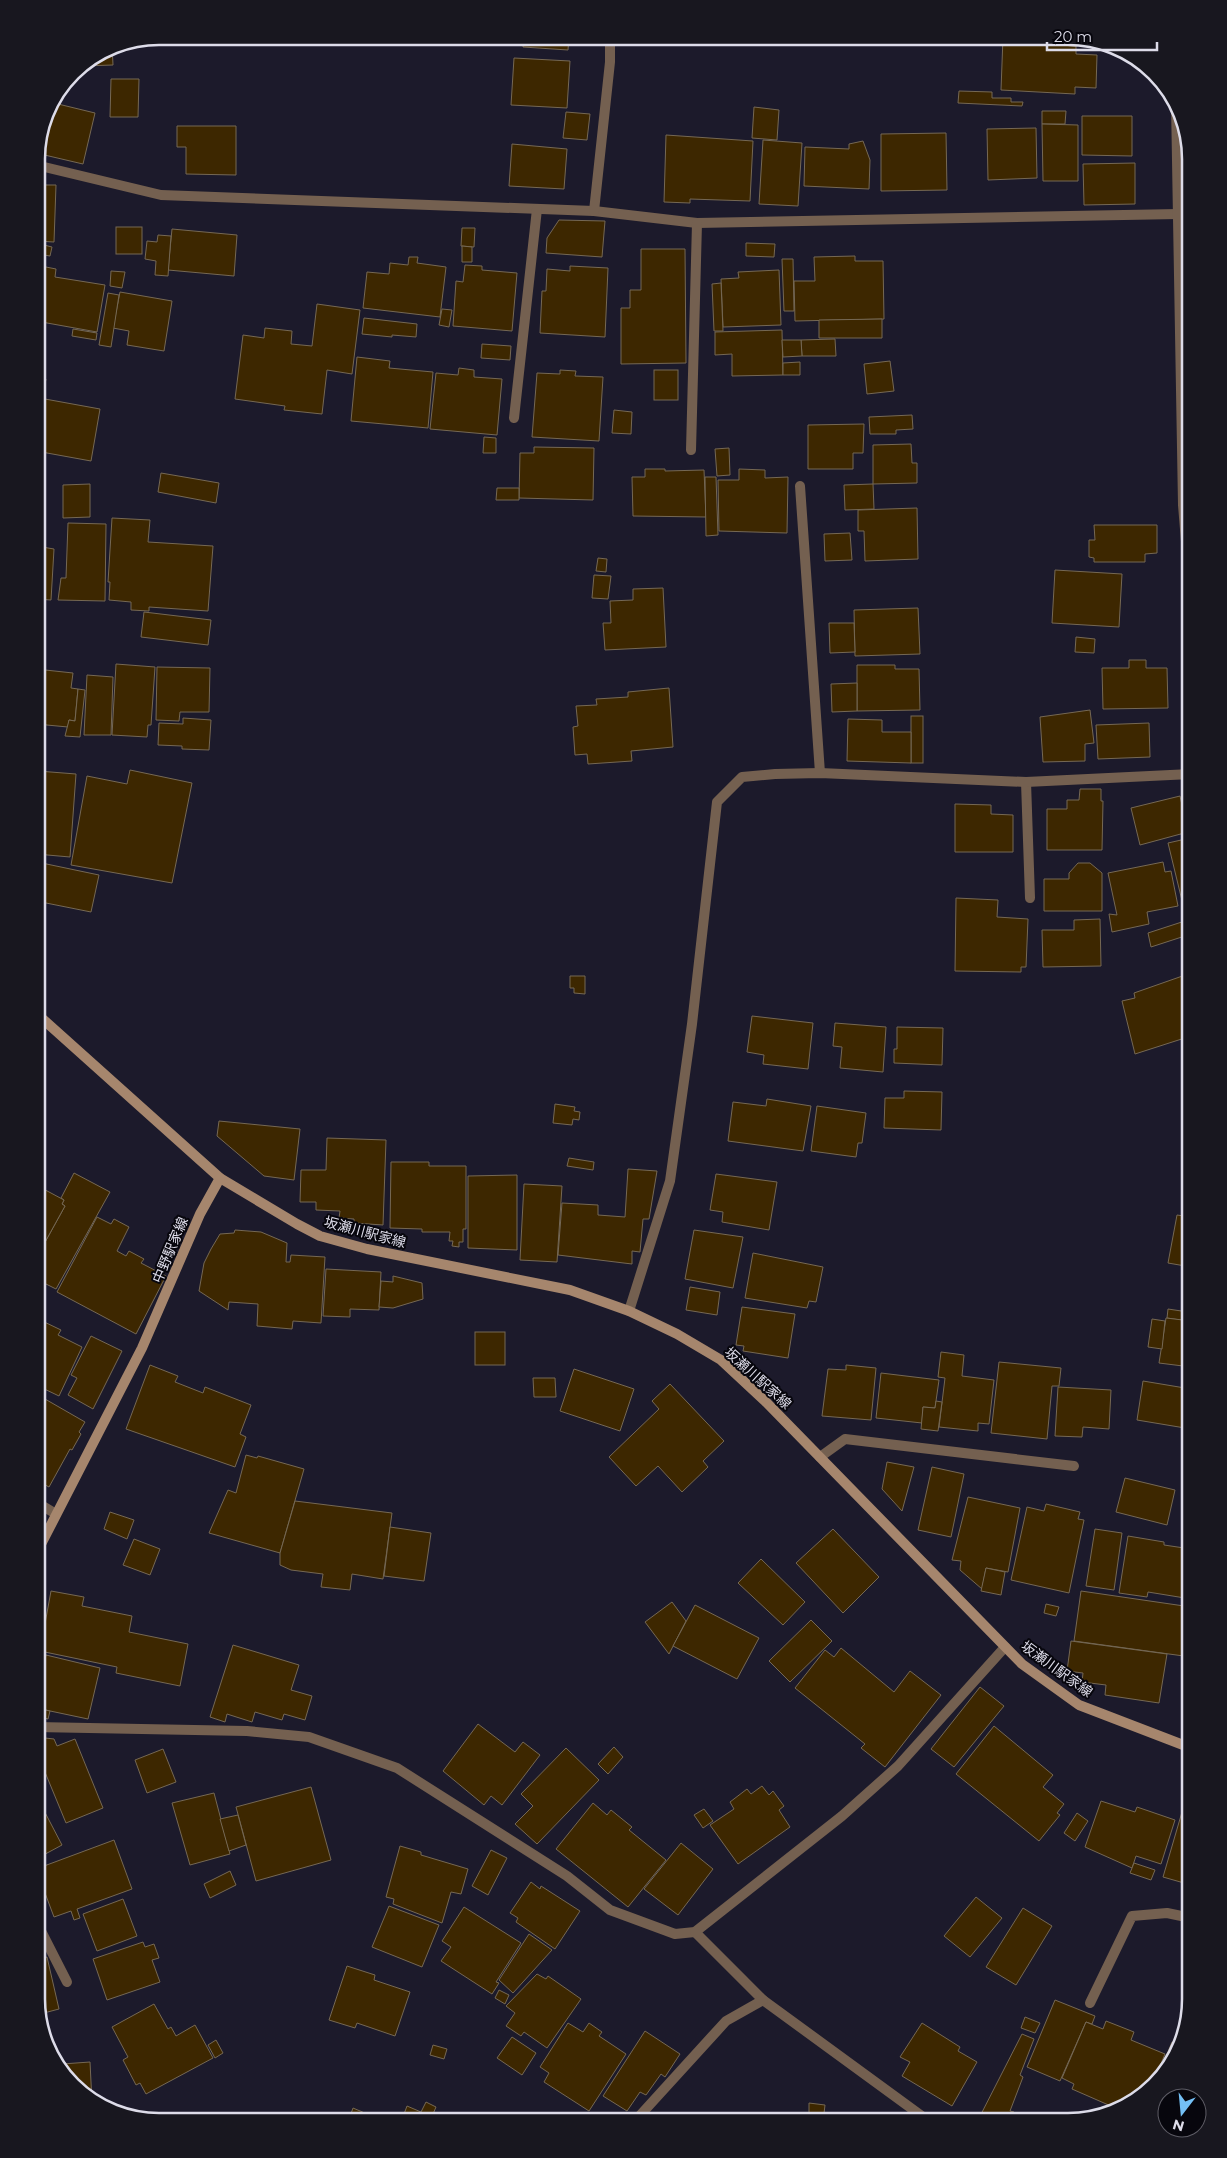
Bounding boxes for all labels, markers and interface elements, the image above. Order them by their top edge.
scale bar [1047,20,1157,52]
text: 20 m [1054,27,1092,46]
street label: 坂瀬川駅家線 [322,1212,408,1252]
street label: 中野駅家線 [148,1214,192,1286]
street label: 坂瀬川駅家線 [721,1343,795,1413]
street label: 坂瀬川駅家線 [1018,1637,1096,1701]
north arrow [1157,2088,1207,2138]
text: N [1170,2115,1186,2136]

